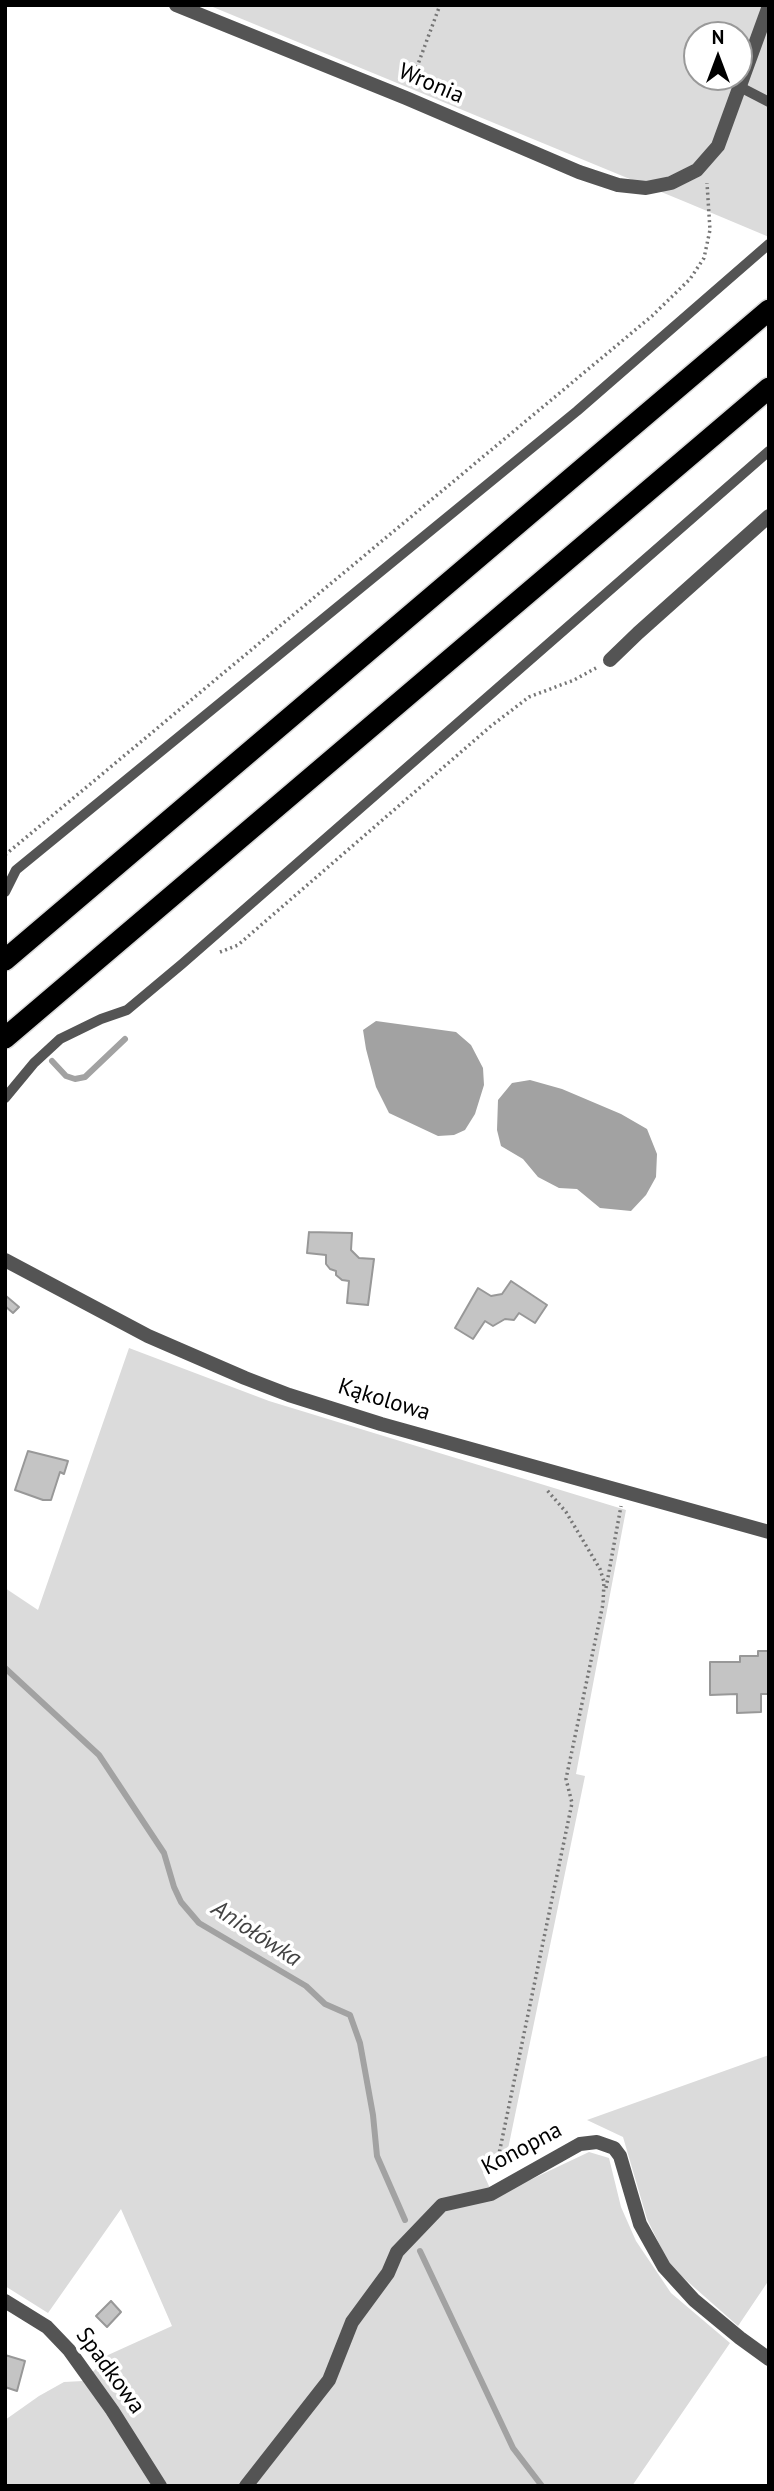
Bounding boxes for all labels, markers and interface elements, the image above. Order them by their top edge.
north arrow [683,21,753,91]
text: N [712,25,724,49]
street label: Wronia [394,58,468,110]
street label: Kąkolowa [335,1373,433,1427]
water label: Aniołówka [206,1895,306,1973]
street label: Konopna [477,2116,567,2182]
street label: Spadkowa [70,2323,150,2419]

